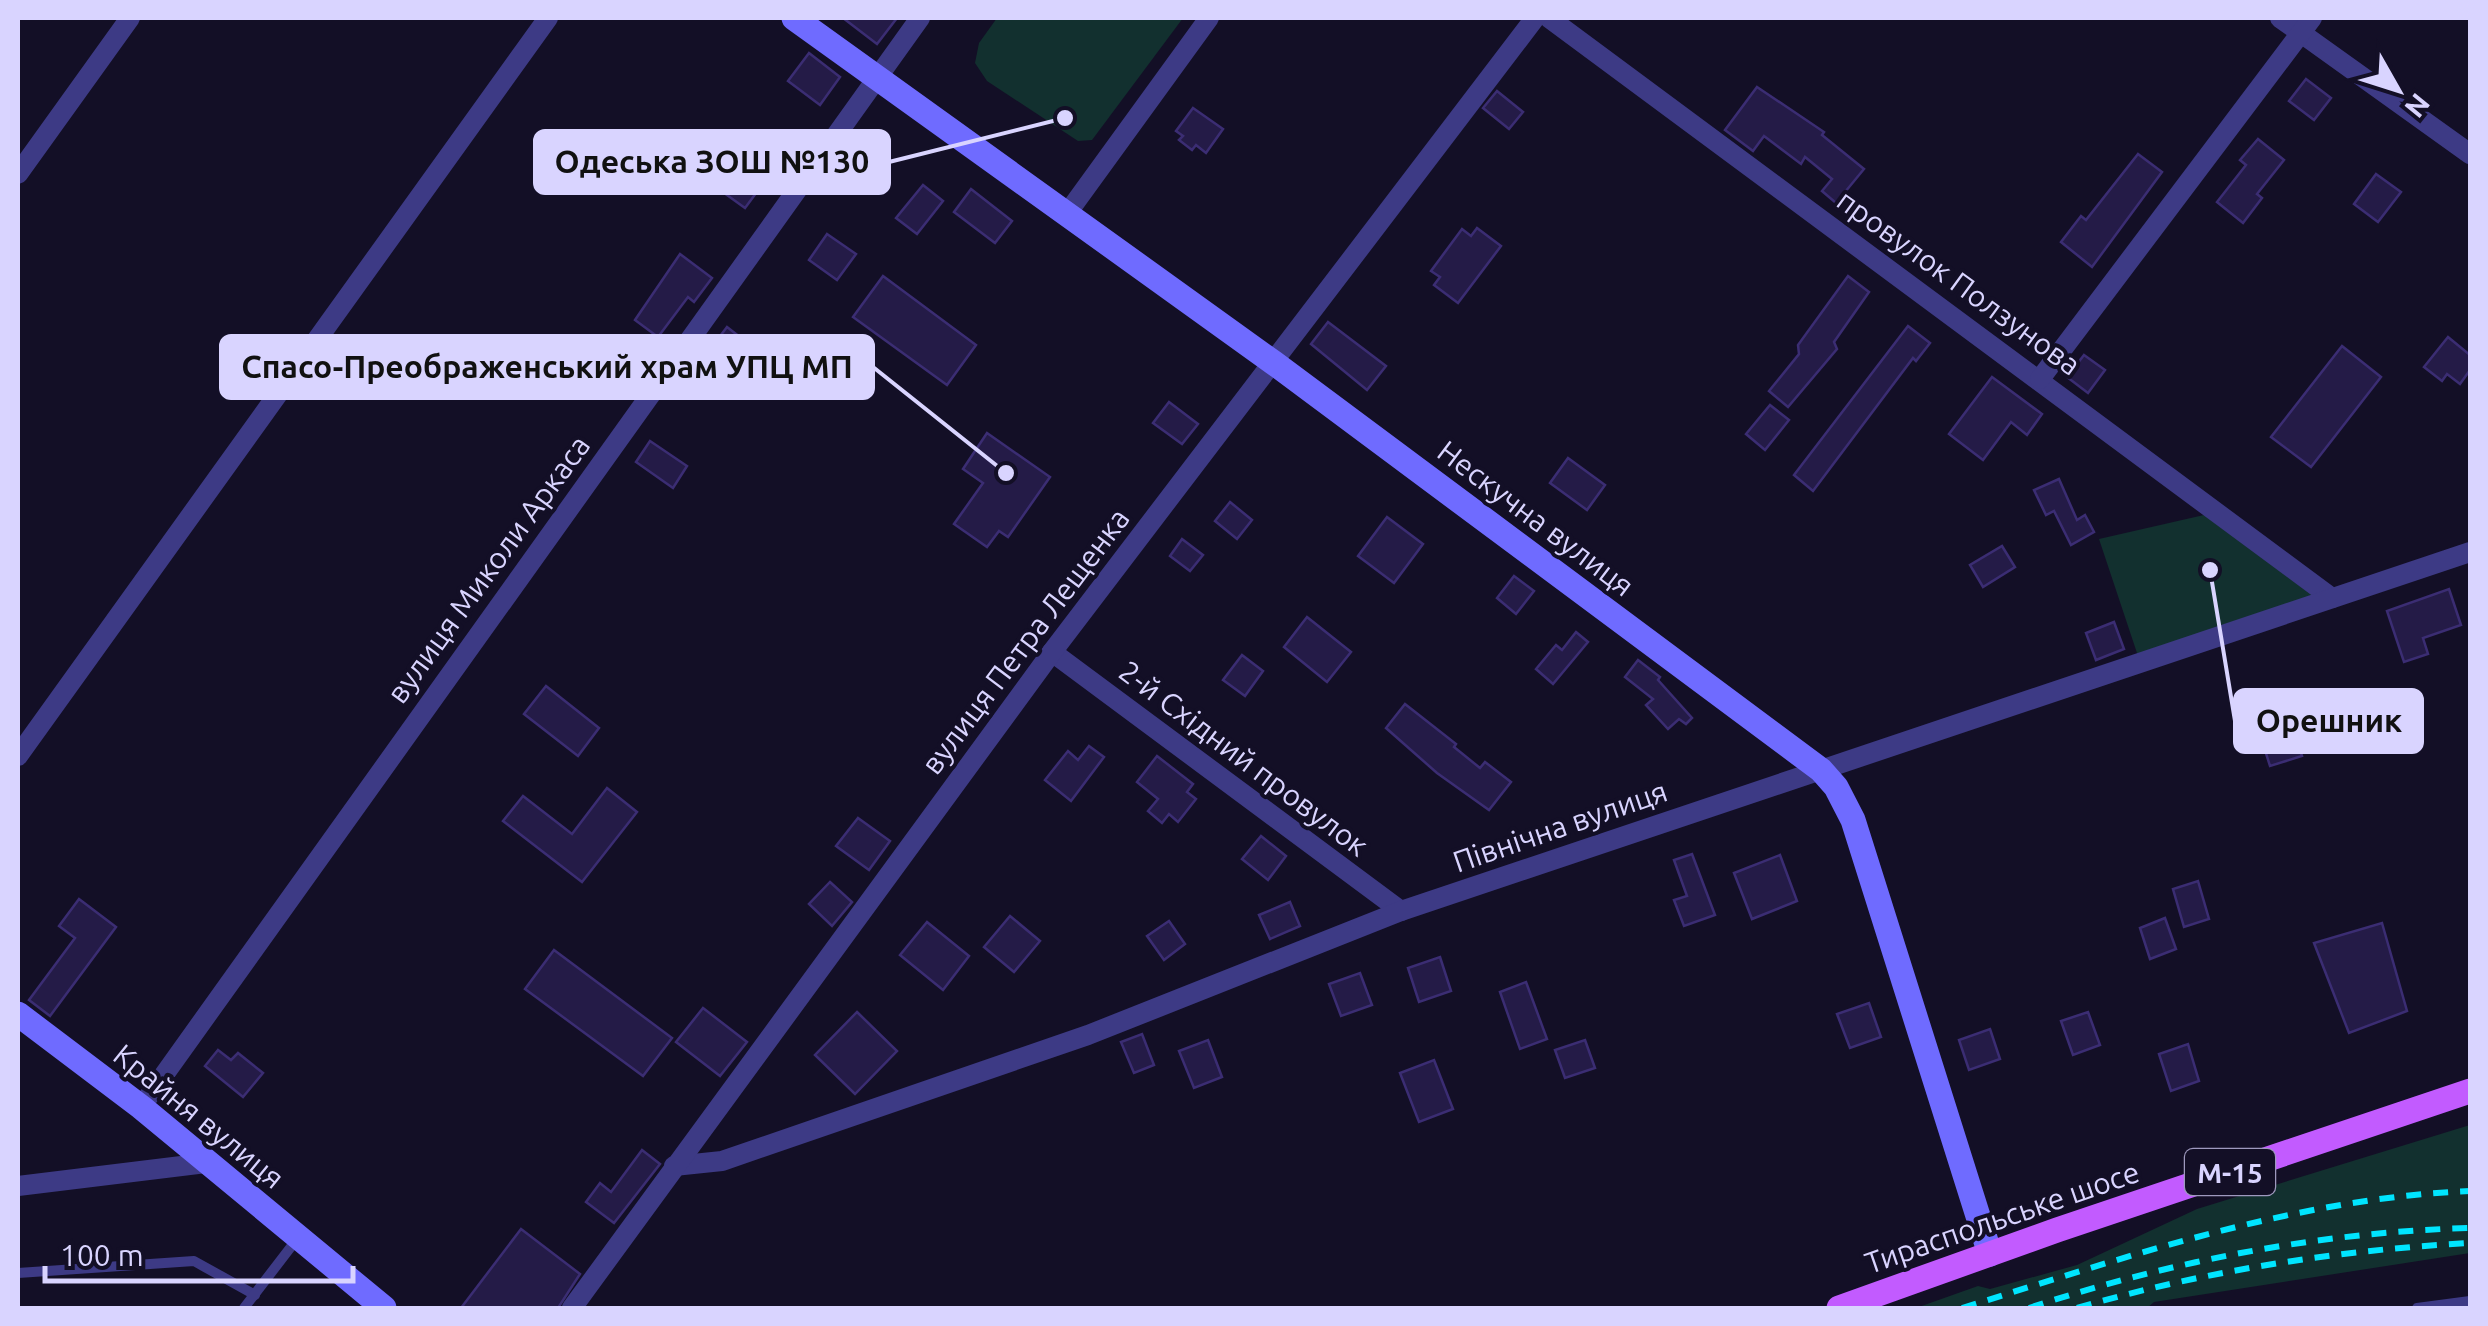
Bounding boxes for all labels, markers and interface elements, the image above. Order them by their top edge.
north arrow [2348,40,2448,140]
text: N [2399,88,2436,124]
callout: Одеська ЗОШ №130 [535,131,889,193]
text: Одеська ЗОШ №130 [555,143,869,179]
street label: провулок Ползунова [1831,182,2087,382]
callout: Спасо-Преображенський храм УПЦ МП [221,336,873,398]
text: Спасо-Преображенський храм УПЦ МП [241,348,853,384]
street label: вулиця Миколи Аркаса [380,429,596,709]
street label: Нескучна вулиця [1431,433,1641,603]
street label: вулиця Петра Лещенка [914,502,1136,780]
street label: 2-й Східний провулок [1113,653,1375,863]
callout: Орешник [2235,690,2422,752]
text: Орешник [2256,702,2402,738]
street label: Північна вулиця [1448,773,1672,879]
street label: Крайня вулиця [107,1037,291,1195]
road number: М-15 [2185,1149,2275,1195]
street label: Тираспольське шосе [1860,1154,2144,1280]
scale bar [45,1221,352,1283]
text: 100 m [60,1238,144,1272]

